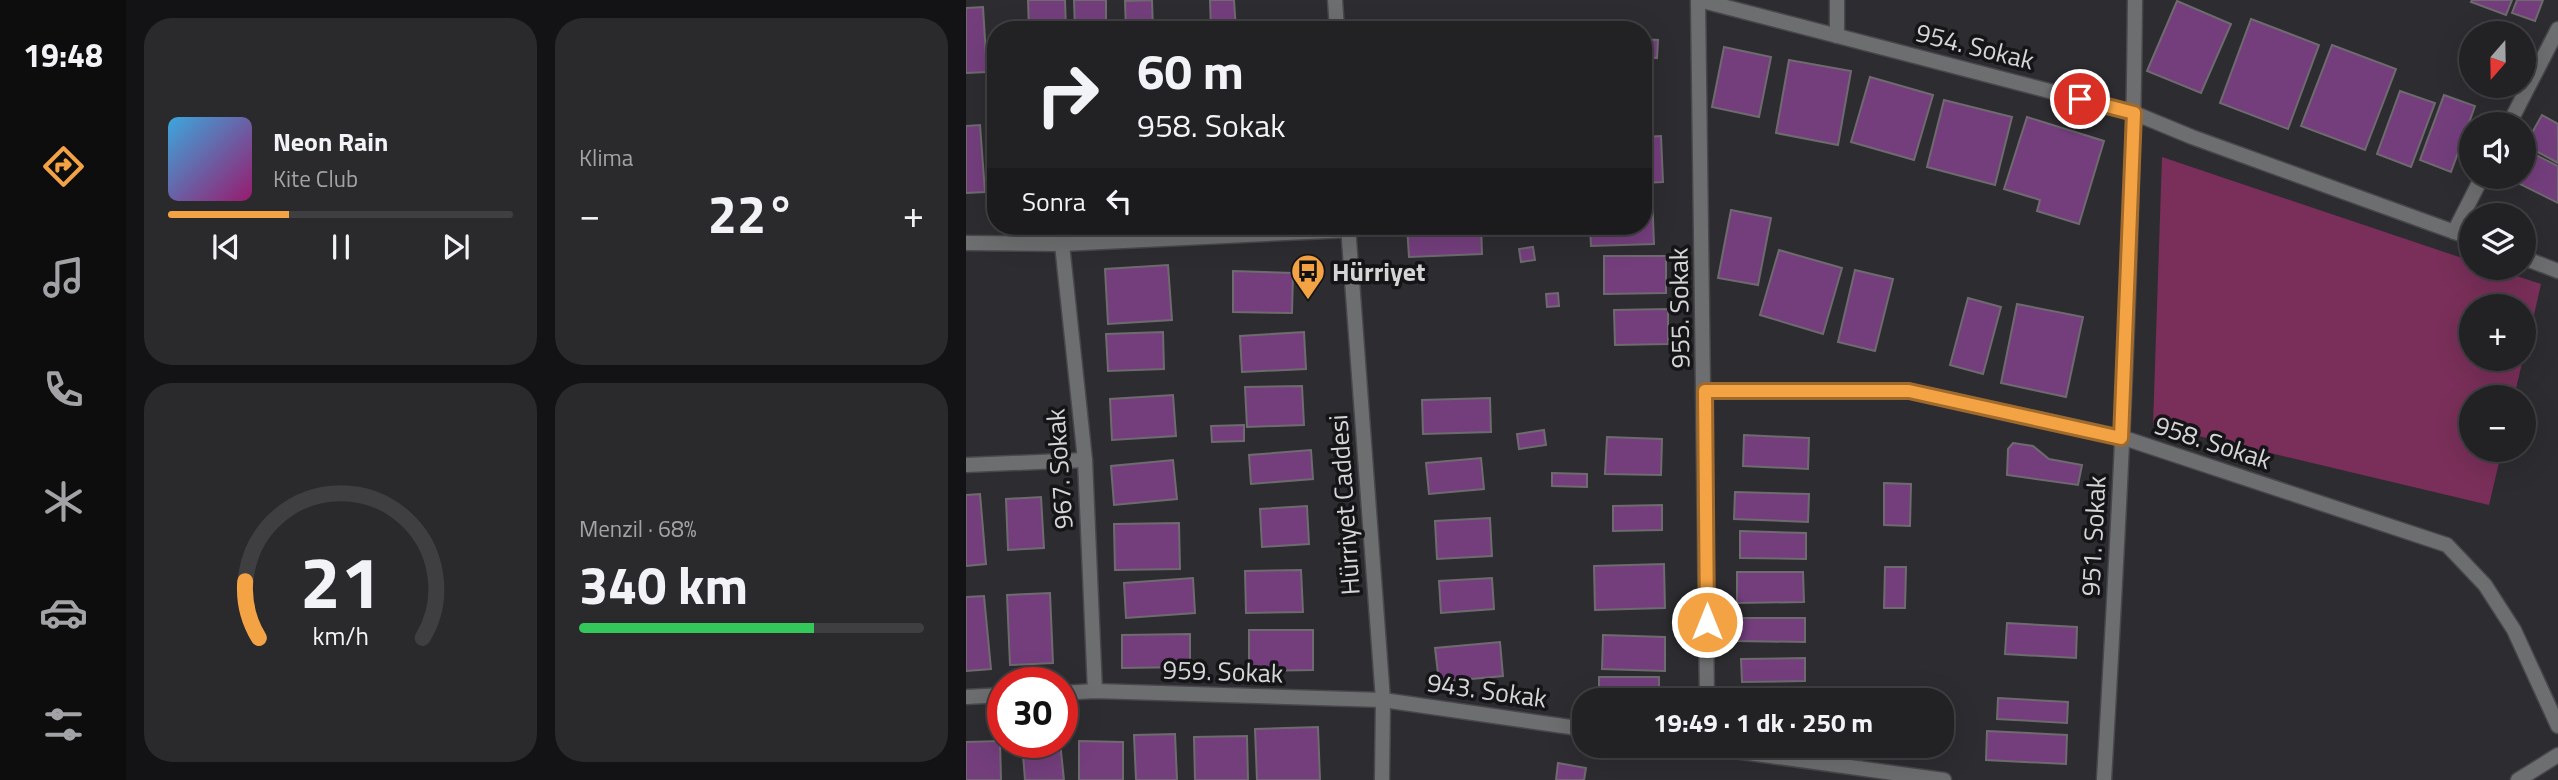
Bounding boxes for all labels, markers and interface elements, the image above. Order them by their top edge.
street label: 954. Sokak [1912,12,2038,80]
north arrow [2459,21,2536,98]
map controls [2459,21,2536,462]
text: 19:48 [23,31,103,79]
text: 60 m [1137,33,1244,108]
icon: right [1022,49,1113,140]
pin [2050,69,2110,129]
icon: arrive [2061,80,2099,118]
text: 958. Sokak [1137,101,1286,149]
button: sound [2459,112,2536,189]
text: Neon Rain [273,122,388,161]
text: Klima [579,140,633,175]
icon: directions [39,142,88,191]
text: Kite Club [273,161,358,196]
text: 22° [708,174,795,253]
text: Sonra [1022,182,1086,221]
icon: left [1100,182,1138,220]
text: − [579,185,600,243]
text: + [903,185,924,243]
button: layers [2459,203,2536,280]
icon: previous [207,228,245,266]
icon: pause [322,228,360,266]
icon: next [437,228,475,266]
street label: 955. Sokak [1658,247,1700,369]
bus stop icon: Hürriyet [1289,252,1327,301]
place label: Hürriyet [1332,252,1426,291]
icon: music [39,253,88,302]
button: + [2459,294,2536,371]
icon: phone [39,365,88,414]
button: − [2459,385,2536,462]
street label: 958. Sokak [2150,405,2276,479]
street label: 967. Sokak [1035,407,1083,531]
street label: Hürriyet Caddesi [1318,413,1370,597]
street label: 951. Sokak [2070,475,2116,597]
icon: climate [39,477,88,526]
text: Menzil · 68% [579,511,697,546]
text: 21 [300,527,381,637]
text: 340 km [579,545,748,624]
position arrow [1670,585,1744,659]
icon: car [39,588,88,637]
text: km/h [312,617,369,655]
street label: 959. Sokak [1162,649,1284,693]
street label: 943. Sokak [1425,662,1549,718]
speed limit sign: 30 [987,667,1078,758]
icon: filters [39,700,88,749]
text: 19:49 · 1 dk · 250 m [1653,703,1873,742]

